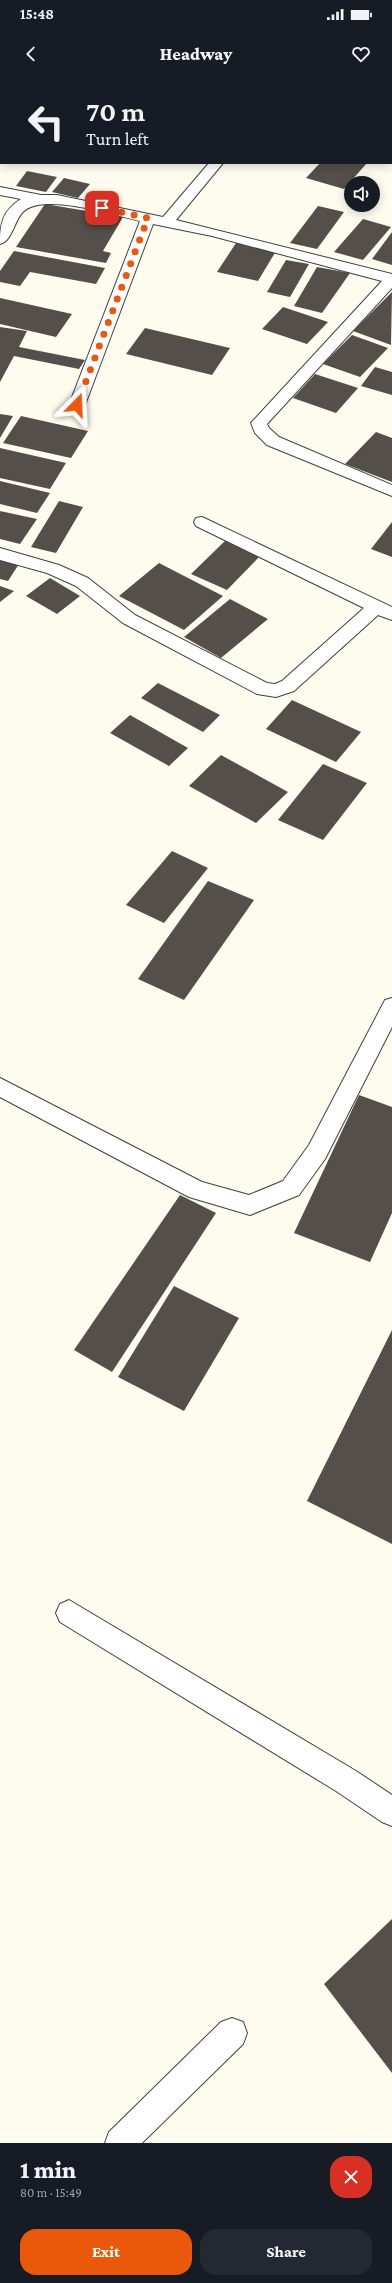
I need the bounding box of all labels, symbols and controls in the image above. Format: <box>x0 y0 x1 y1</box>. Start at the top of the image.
text: 15:48 <box>20 6 54 22</box>
icon: back <box>20 43 42 65</box>
icon: heart <box>350 43 372 65</box>
text: Headway <box>160 44 232 64</box>
icon: left <box>20 96 72 148</box>
text: 70 m <box>86 96 145 127</box>
text: Turn left <box>86 129 149 149</box>
map controls <box>344 176 380 212</box>
button: sound <box>344 176 380 212</box>
pin <box>85 191 119 225</box>
icon: arrive <box>91 197 113 219</box>
position arrow <box>56 384 98 426</box>
text: 1 min <box>20 2156 76 2183</box>
button: close <box>330 2156 372 2198</box>
text: 80 m · 15:49 <box>20 2185 82 2200</box>
button: Exit <box>20 2229 192 2275</box>
button: Share <box>200 2229 372 2275</box>

